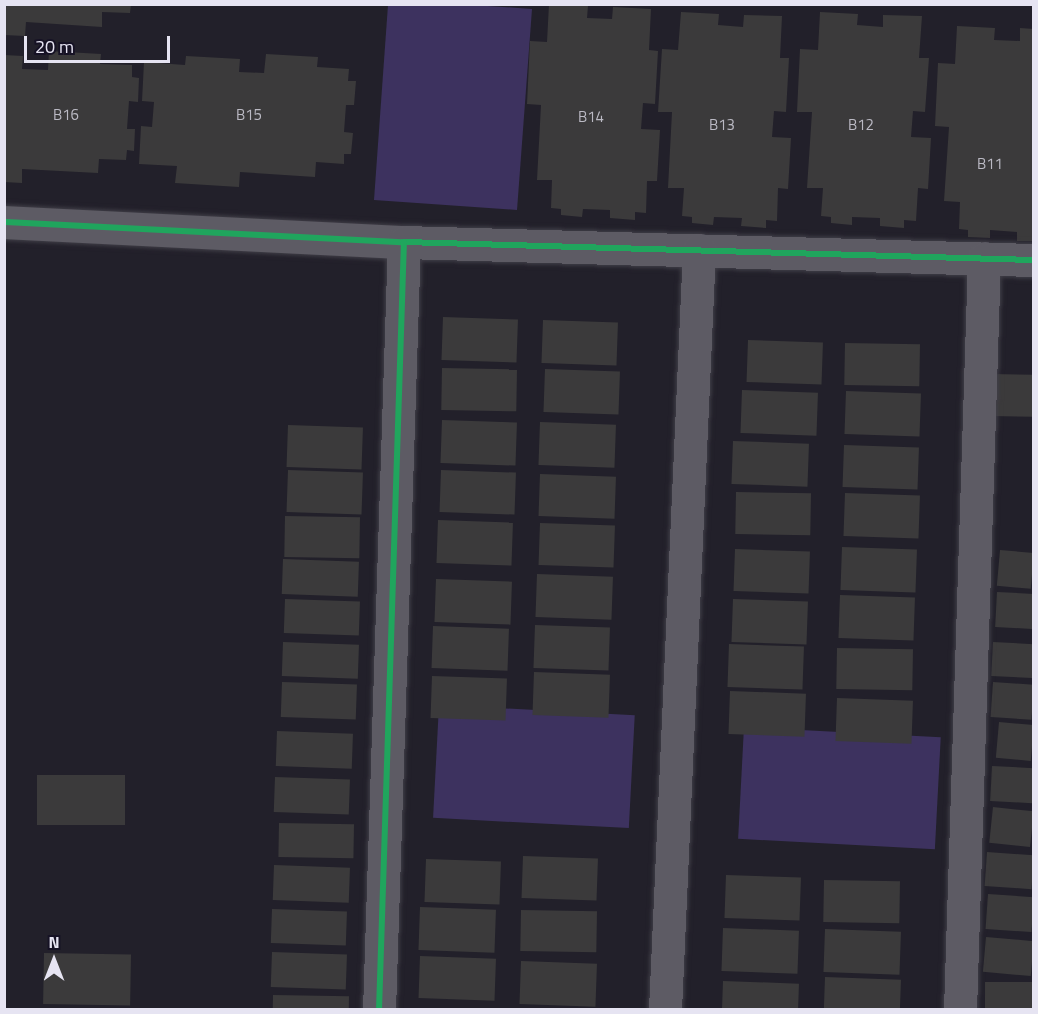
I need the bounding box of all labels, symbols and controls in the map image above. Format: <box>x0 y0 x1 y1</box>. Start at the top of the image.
scale bar <box>27 24 172 62</box>
text: 20 m <box>35 33 74 60</box>
house number: B16 <box>53 106 79 124</box>
house number: B15 <box>236 106 262 124</box>
house number: B14 <box>578 108 604 126</box>
house number: B13 <box>709 116 735 134</box>
house number: B12 <box>848 116 874 134</box>
house number: B11 <box>977 155 1003 173</box>
north arrow <box>24 930 84 990</box>
text: N <box>48 930 60 954</box>

